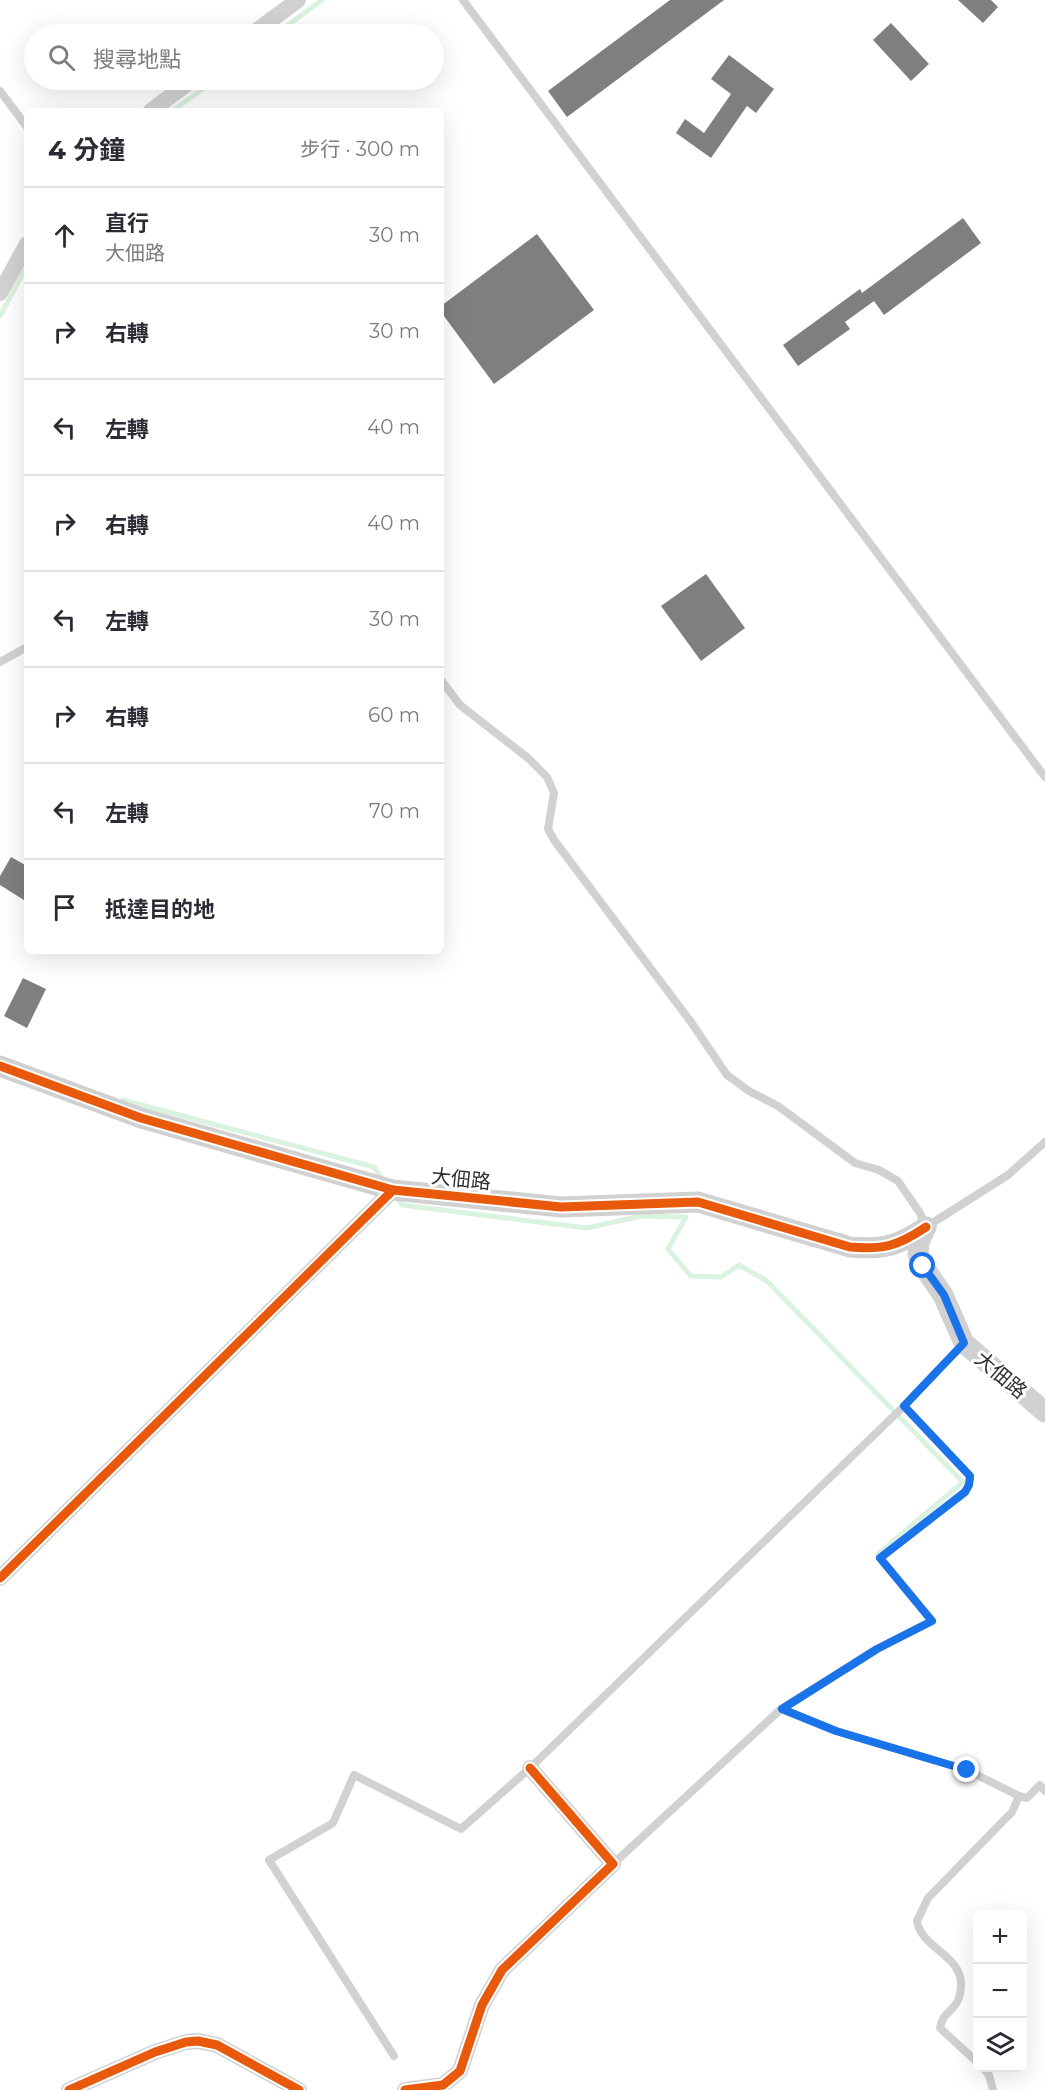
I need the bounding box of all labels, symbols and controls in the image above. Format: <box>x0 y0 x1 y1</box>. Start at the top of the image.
search box <box>24 24 444 90</box>
icon: search <box>45 41 78 74</box>
text: 搜尋地點 <box>93 46 181 73</box>
text: 4 分鐘 <box>48 134 125 166</box>
text: 步行 · 300 m <box>300 137 420 161</box>
text: 直行 <box>105 210 149 237</box>
icon: ahead <box>48 219 81 252</box>
text: 30 m <box>369 223 420 247</box>
text: 大佃路 <box>105 241 165 265</box>
icon: right <box>48 315 81 348</box>
text: 30 m <box>369 319 420 343</box>
text: 右轉 <box>105 320 149 347</box>
icon: left <box>48 411 81 444</box>
text: 40 m <box>367 415 420 439</box>
text: 左轉 <box>105 416 149 443</box>
icon: right <box>48 507 81 540</box>
text: 40 m <box>367 511 420 535</box>
text: 右轉 <box>105 512 149 539</box>
icon: left <box>48 603 81 636</box>
text: 30 m <box>369 607 420 631</box>
text: 左轉 <box>105 608 149 635</box>
icon: right <box>48 699 81 732</box>
text: 60 m <box>368 703 420 727</box>
text: 右轉 <box>105 704 149 731</box>
icon: left <box>48 795 81 828</box>
text: 70 m <box>369 799 420 823</box>
text: 左轉 <box>105 800 149 827</box>
icon: arrive <box>48 891 81 924</box>
text: 抵達目的地 <box>105 896 215 923</box>
street label: 大佃路 <box>430 1164 492 1194</box>
route start <box>909 1252 935 1278</box>
street label: 大佃路 <box>970 1347 1032 1403</box>
route end <box>953 1756 979 1782</box>
map controls <box>973 1910 1027 2072</box>
button: + <box>973 1910 1027 1964</box>
button: − <box>973 1964 1027 2018</box>
button: layers <box>973 2018 1027 2072</box>

